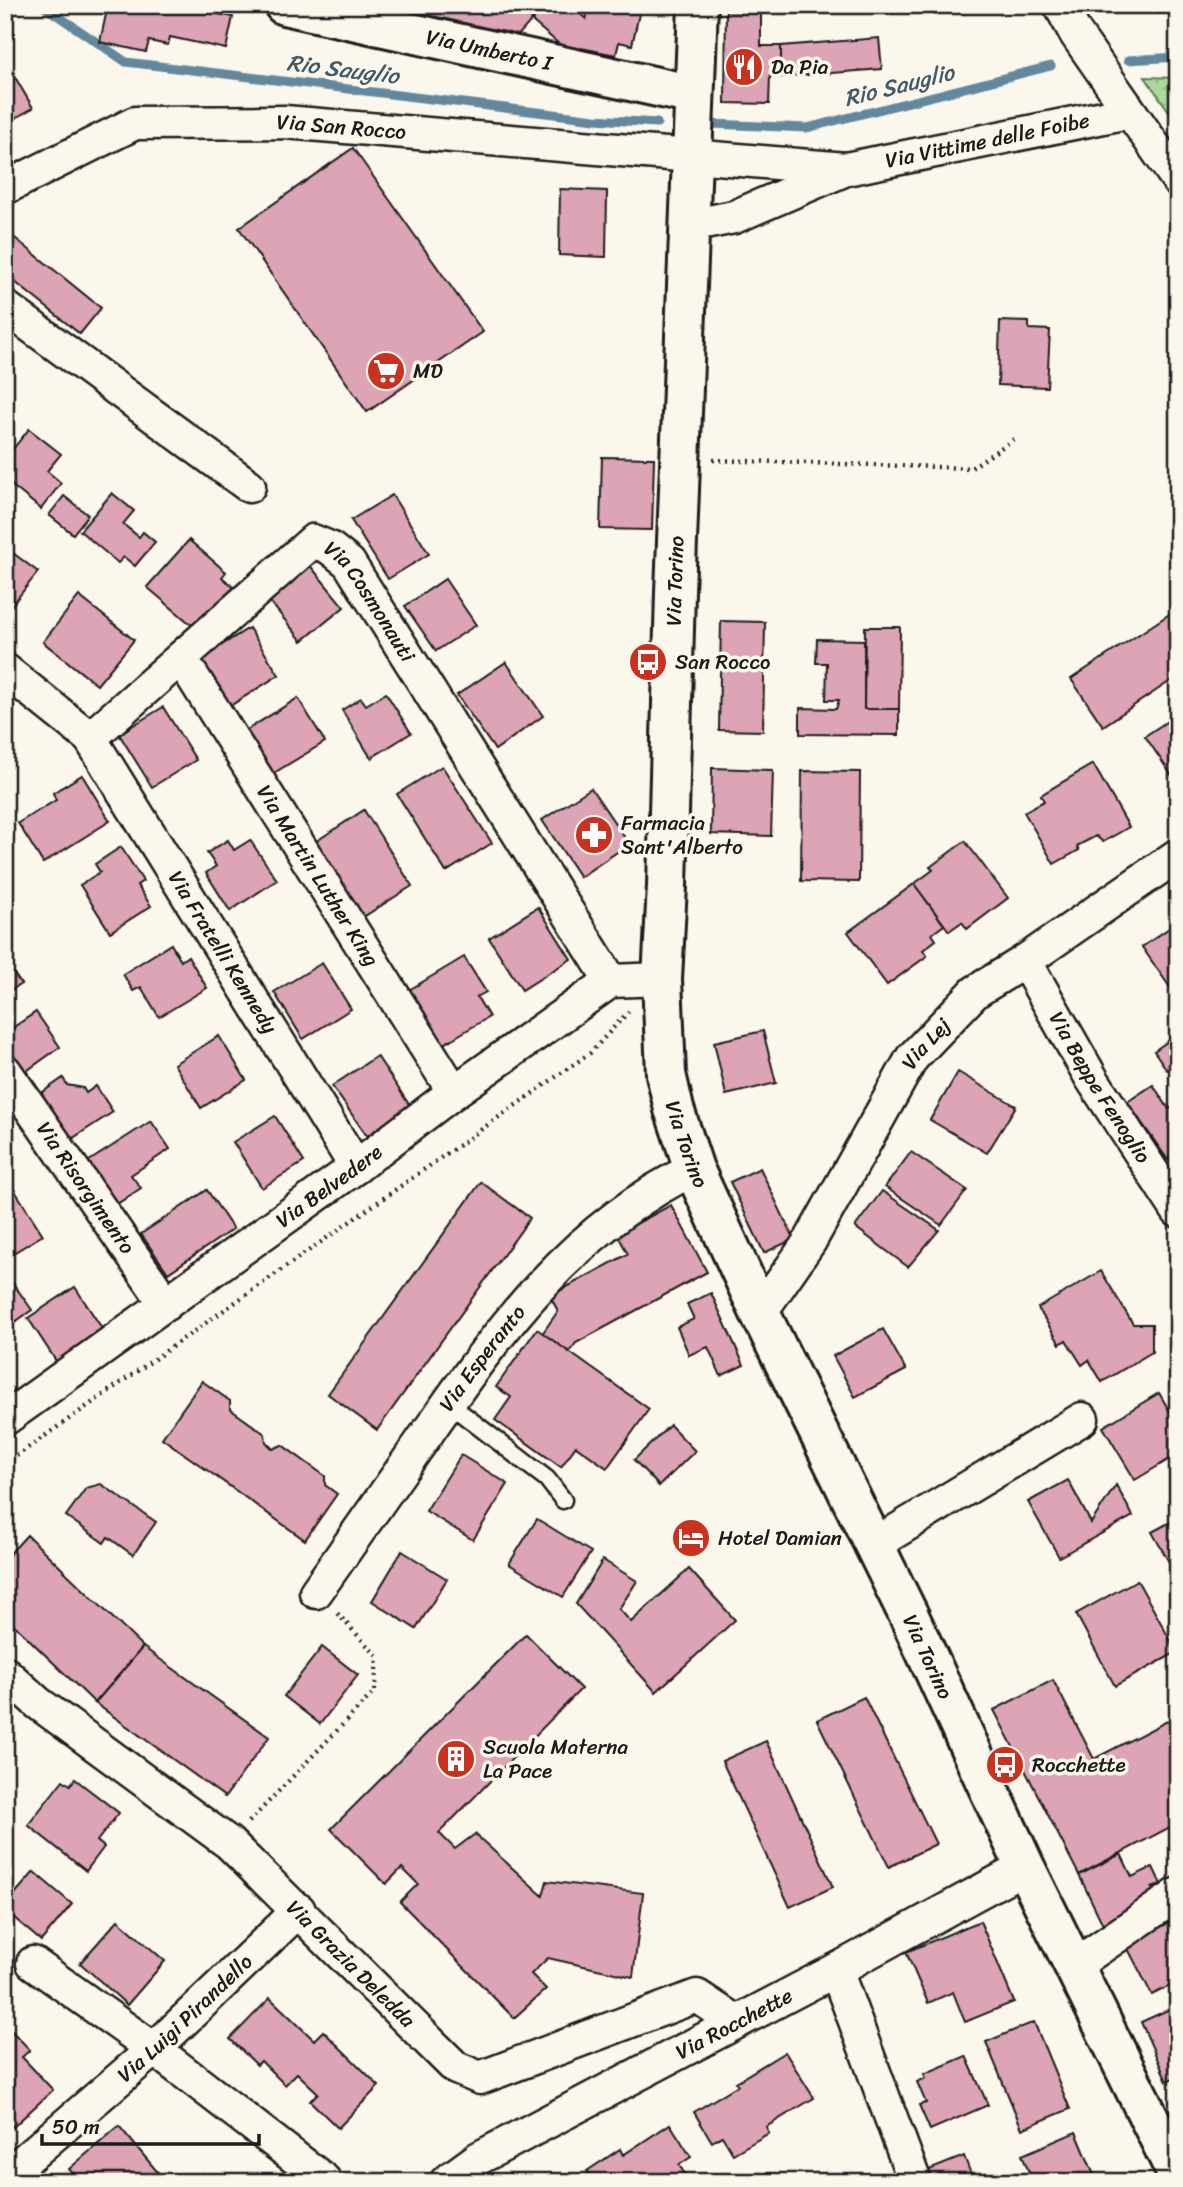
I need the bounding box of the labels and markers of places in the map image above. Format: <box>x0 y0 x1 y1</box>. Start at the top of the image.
restaurant icon: Da Pia <box>723 46 765 88</box>
place label: Da Pia <box>771 48 829 86</box>
supermarket icon: MD <box>365 350 407 392</box>
place label: MD <box>413 352 443 390</box>
bus stop icon: San Rocco <box>627 641 669 683</box>
place label: San Rocco <box>675 643 770 681</box>
place label: Farmacia Sant'Alberto <box>621 804 743 866</box>
pharmacy icon: Farmacia Sant'Alberto <box>573 814 615 856</box>
hotel icon: Hotel Damian <box>670 1517 712 1559</box>
place label: Hotel Damian <box>718 1519 842 1557</box>
place label: Scuola Materna La Pace <box>483 1728 628 1790</box>
building icon: Scuola Materna La Pace <box>435 1738 477 1780</box>
bus stop icon: Rocchette <box>984 1744 1026 1786</box>
place label: Rocchette <box>1032 1746 1126 1784</box>

